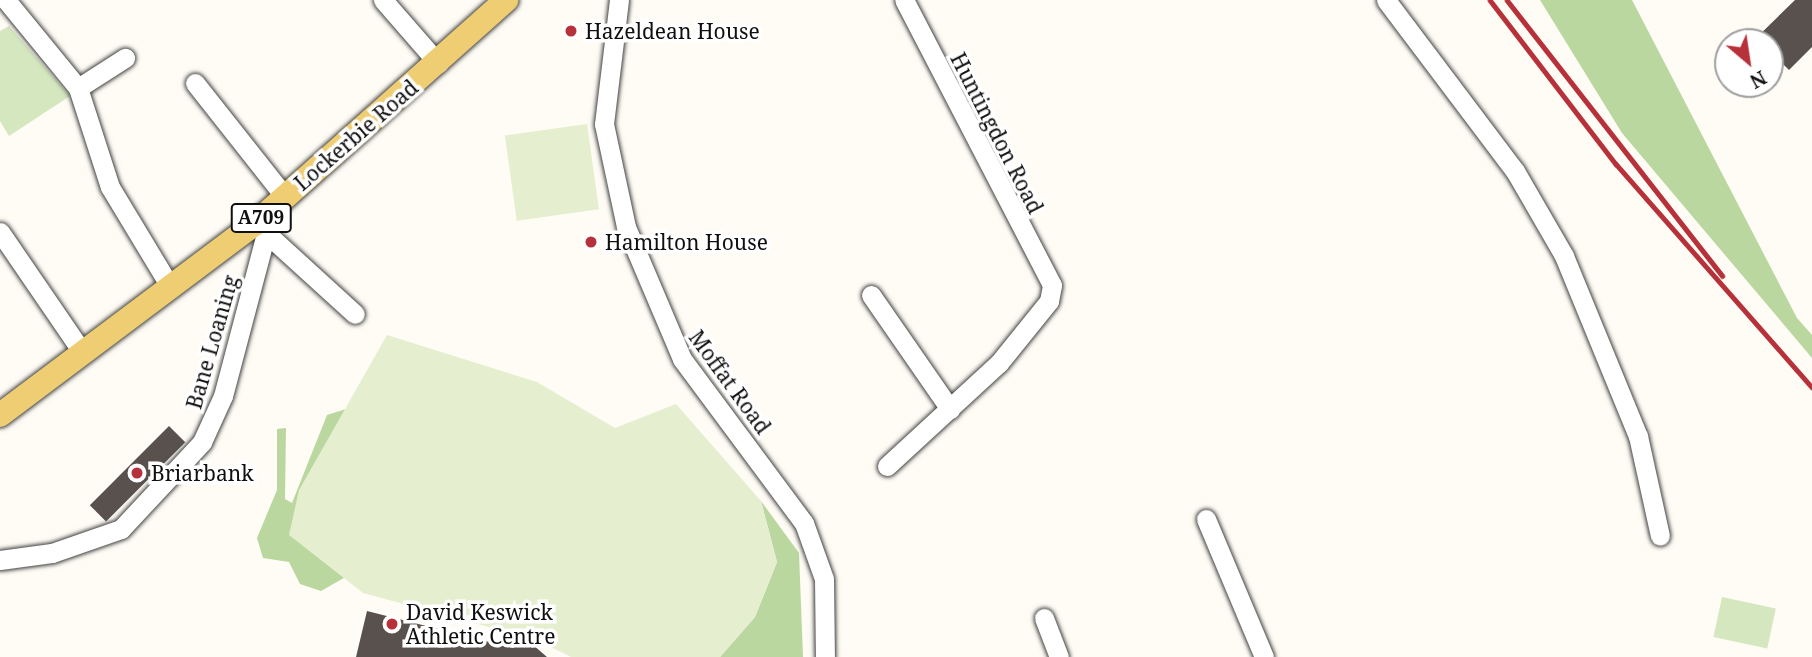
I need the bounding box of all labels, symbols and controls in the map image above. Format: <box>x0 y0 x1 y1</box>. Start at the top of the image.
place label: Hazeldean House <box>585 18 760 44</box>
marker: Hazeldean House <box>563 23 579 39</box>
north arrow <box>1714 28 1784 98</box>
street label: Huntingdon Road <box>946 48 1048 218</box>
text: N <box>1745 65 1771 95</box>
street label: Lockerbie Road <box>289 75 423 195</box>
road number: A709 <box>230 202 292 233</box>
place label: Hamilton House <box>605 229 768 255</box>
marker: Hamilton House <box>583 234 599 250</box>
street label: Bane Loaning <box>181 272 243 412</box>
street label: Moffat Road <box>684 325 776 439</box>
place label: Briarbank <box>151 460 254 486</box>
marker: Briarbank <box>129 465 145 481</box>
place label: David Keswick Athletic Centre <box>406 599 555 649</box>
marker: David Keswick Athletic Centre <box>384 616 400 632</box>

